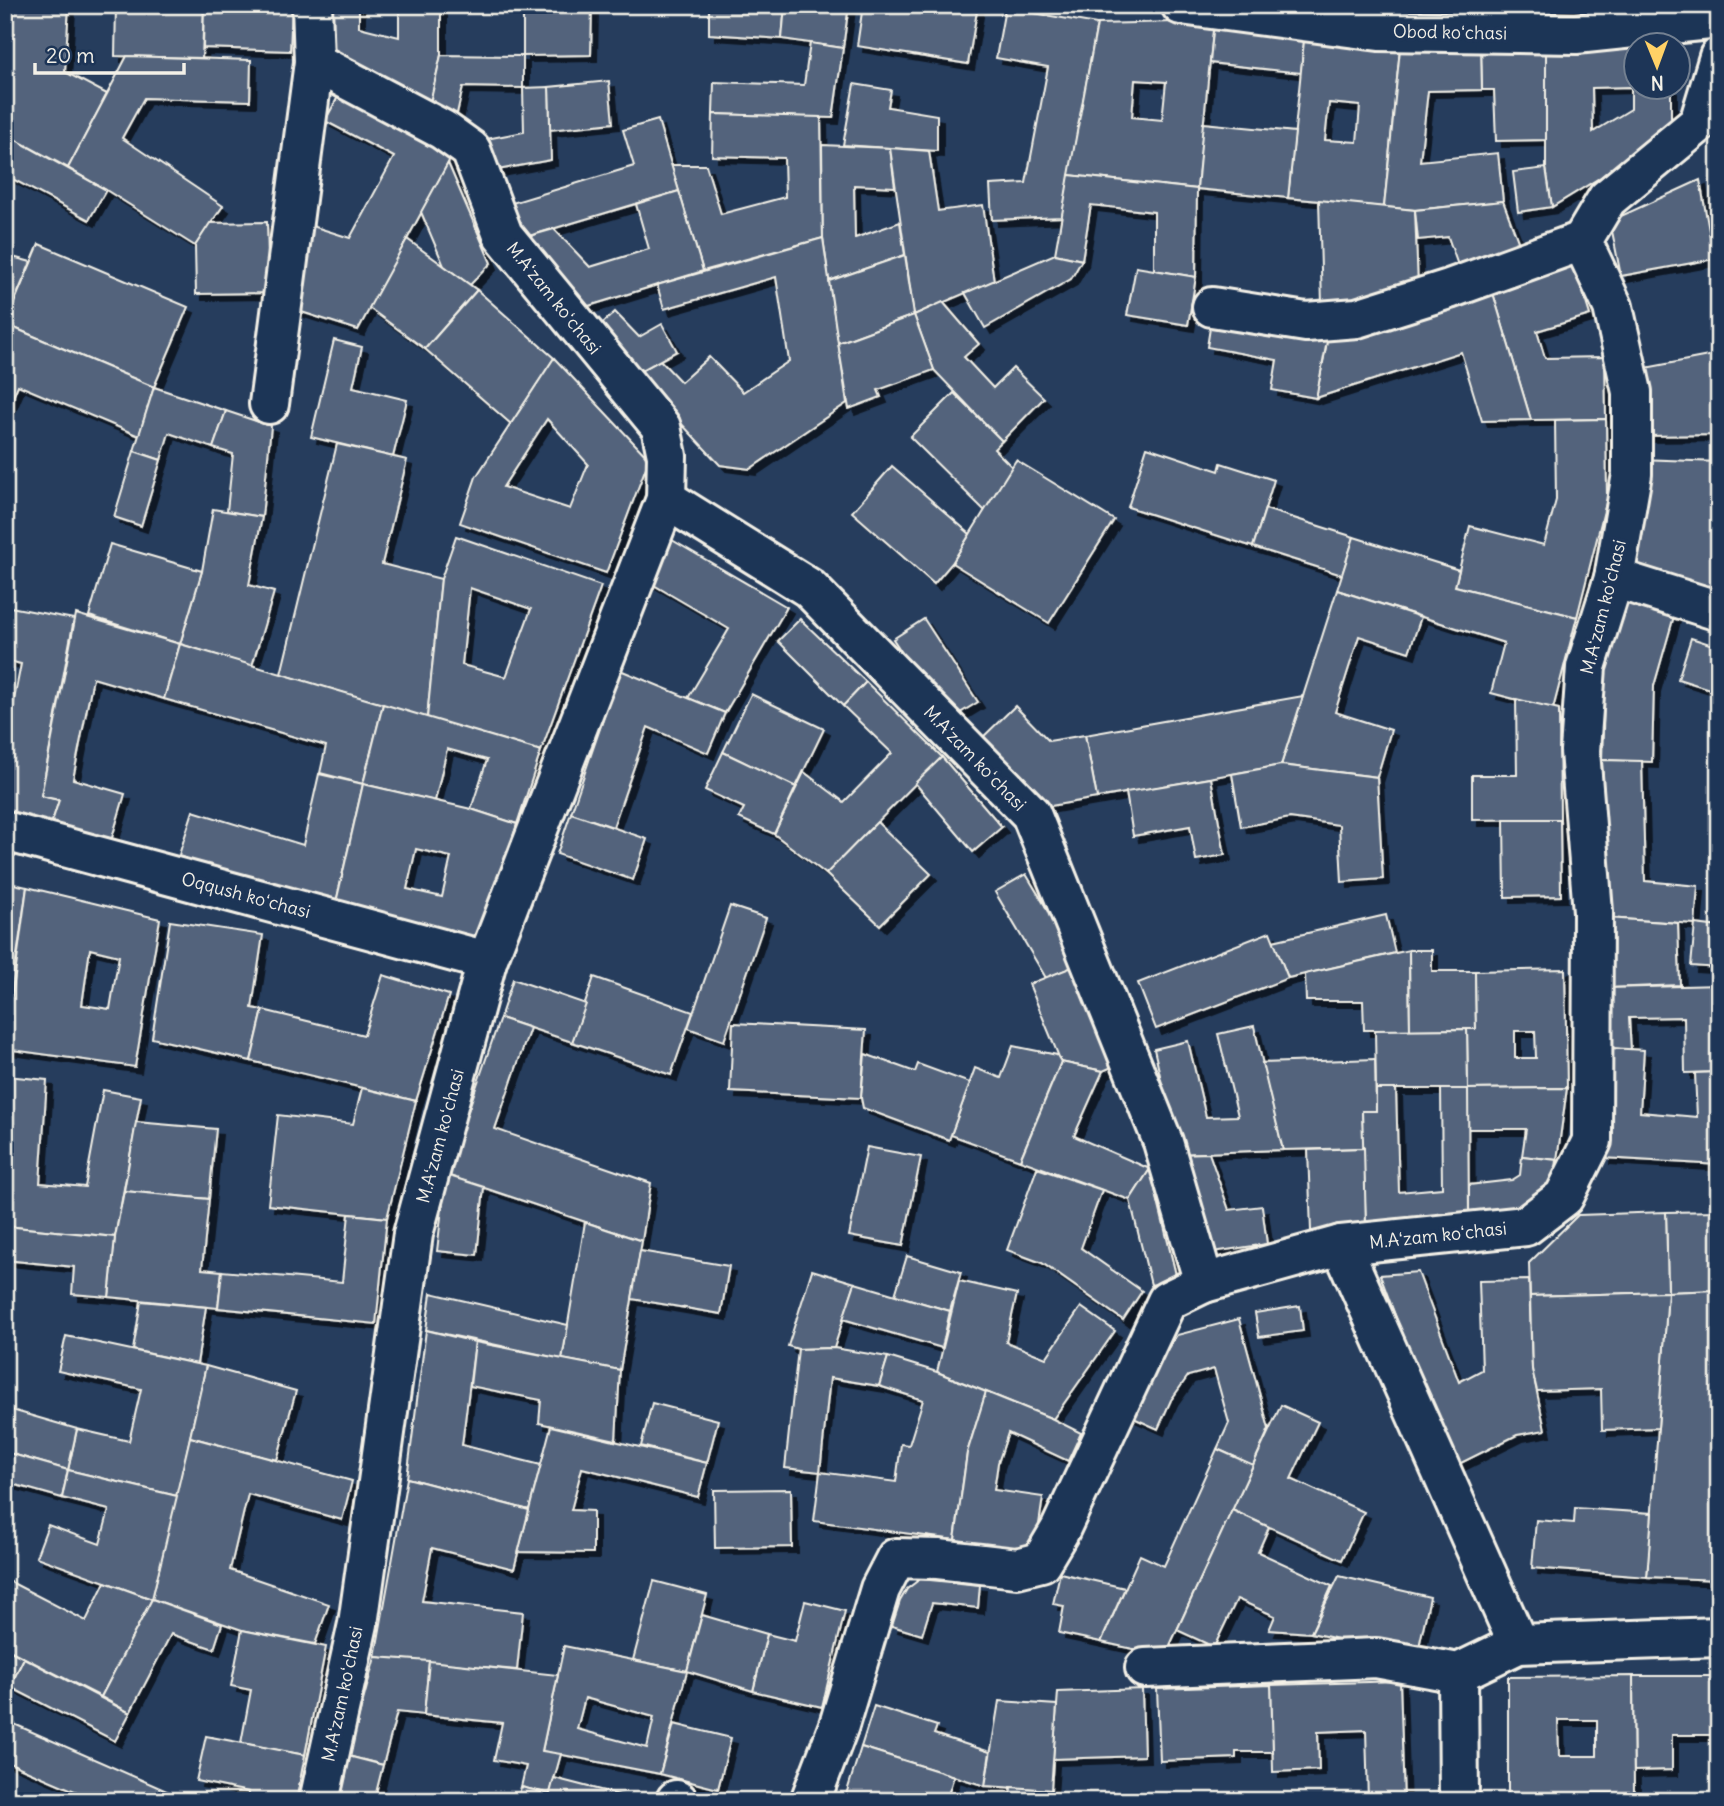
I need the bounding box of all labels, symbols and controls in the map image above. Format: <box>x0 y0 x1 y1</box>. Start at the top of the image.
street label: Obod koʻchasi <box>1393 20 1507 44</box>
scale bar <box>35 32 184 76</box>
north arrow <box>1622 32 1692 102</box>
text: 20 m <box>46 42 95 69</box>
text: N <box>1651 71 1664 95</box>
street label: M.Aʻzam koʻchasi <box>502 237 606 359</box>
street label: M.Aʻzam koʻchasi <box>1575 537 1631 677</box>
street label: M.Aʻzam koʻchasi <box>919 700 1031 816</box>
street label: Oqqush koʻchasi <box>179 867 313 923</box>
street label: M.Aʻzam koʻchasi <box>411 1066 469 1206</box>
street label: M.Aʻzam koʻchasi <box>1368 1216 1508 1254</box>
street label: M.Aʻzam koʻchasi <box>316 1624 368 1764</box>

